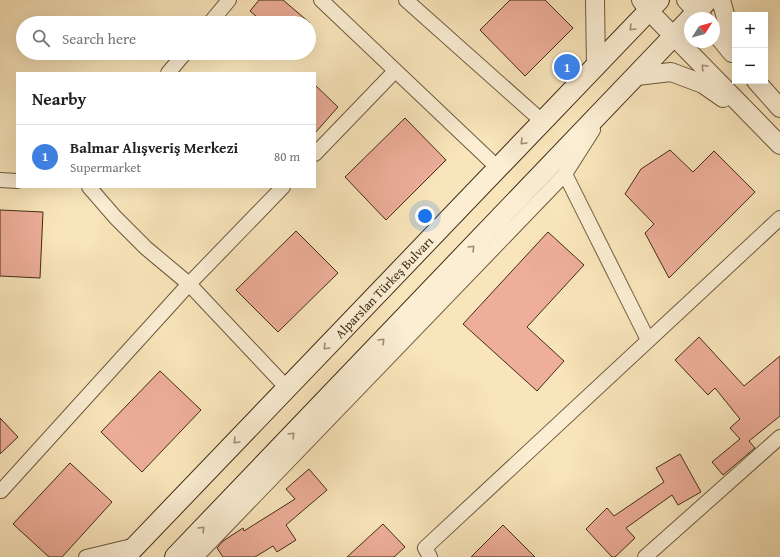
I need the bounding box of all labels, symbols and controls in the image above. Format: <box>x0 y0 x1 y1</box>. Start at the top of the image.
north arrow <box>684 12 720 48</box>
map controls <box>732 12 768 84</box>
button: + <box>732 12 768 48</box>
search box <box>16 16 316 60</box>
one-way arrow <box>630 23 637 31</box>
icon: search <box>30 27 52 49</box>
text: Search here <box>62 28 136 49</box>
button: − <box>732 48 768 84</box>
pin: 1 <box>554 52 580 82</box>
one-way arrow <box>701 64 709 72</box>
text: Nearby <box>32 86 86 111</box>
text: Balmar Alışveriş Merkezi <box>70 137 238 158</box>
one-way arrow <box>520 137 528 145</box>
text: 1 <box>42 147 48 166</box>
text: 80 m <box>274 147 300 166</box>
text: Supermarket <box>70 158 141 177</box>
your location <box>415 206 435 226</box>
street label: Alparslan Türkeş Bulvarı <box>331 232 438 343</box>
one-way arrow <box>467 245 475 253</box>
one-way arrow <box>377 339 384 346</box>
one-way arrow <box>323 342 331 350</box>
one-way arrow <box>287 432 295 440</box>
one-way arrow <box>233 436 241 444</box>
one-way arrow <box>197 526 205 534</box>

